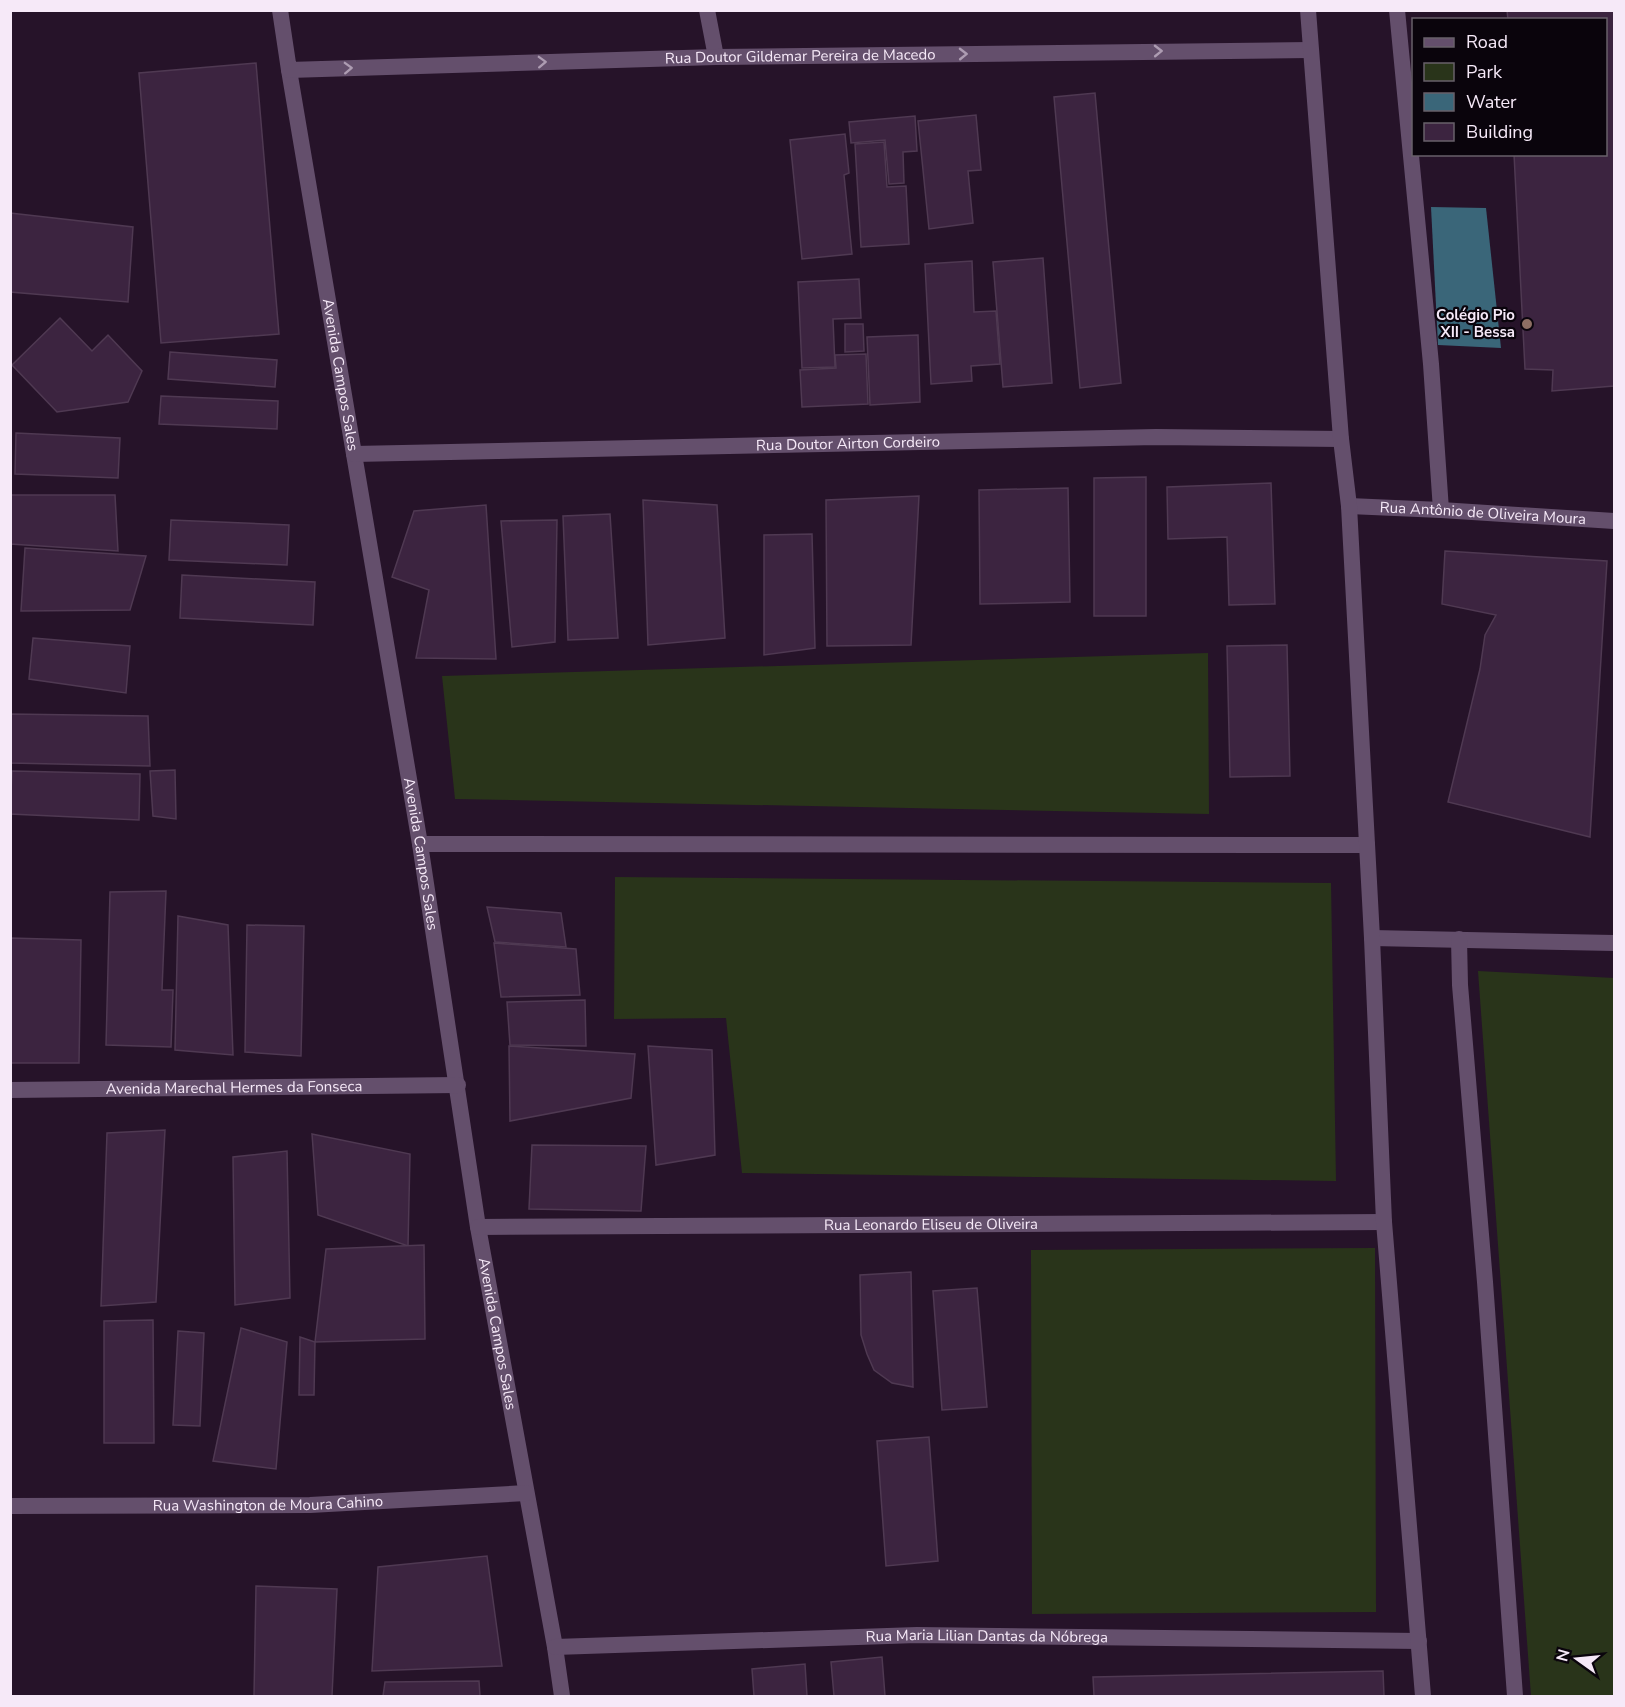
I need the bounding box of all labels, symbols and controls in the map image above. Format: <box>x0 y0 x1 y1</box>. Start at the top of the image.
legend <box>1412 18 1607 156</box>
text: Road <box>1466 30 1508 54</box>
street label: Rua Doutor Gildemar Pereira de Macedo <box>664 44 936 69</box>
one-way arrow <box>1154 45 1163 58</box>
one-way arrow <box>959 48 968 60</box>
one-way arrow <box>538 56 547 68</box>
text: Park <box>1466 60 1503 84</box>
one-way arrow <box>343 62 352 74</box>
text: Water <box>1466 90 1517 114</box>
text: Building <box>1466 120 1533 144</box>
street label: Avenida Campos Sales <box>318 297 363 452</box>
place label: Colégio Pio XII - Bessa <box>1436 305 1515 342</box>
marker: Colégio Pio XII - Bessa <box>1520 317 1534 331</box>
street label: Rua Doutor Airton Cordeiro <box>756 432 940 455</box>
street label: Rua Antônio de Oliveira Moura <box>1379 497 1587 529</box>
street label: Avenida Campos Sales <box>399 776 443 932</box>
street label: Avenida Marechal Hermes da Fonseca <box>106 1076 362 1099</box>
street label: Rua Leonardo Eliseu de Oliveira <box>824 1214 1038 1235</box>
street label: Avenida Campos Sales <box>474 1256 521 1412</box>
street label: Rua Washington de Moura Cahino <box>153 1491 384 1516</box>
street label: Rua Maria Lilian Dantas da Nóbrega <box>865 1625 1108 1647</box>
north arrow <box>1547 1629 1607 1689</box>
text: N <box>1551 1647 1576 1664</box>

